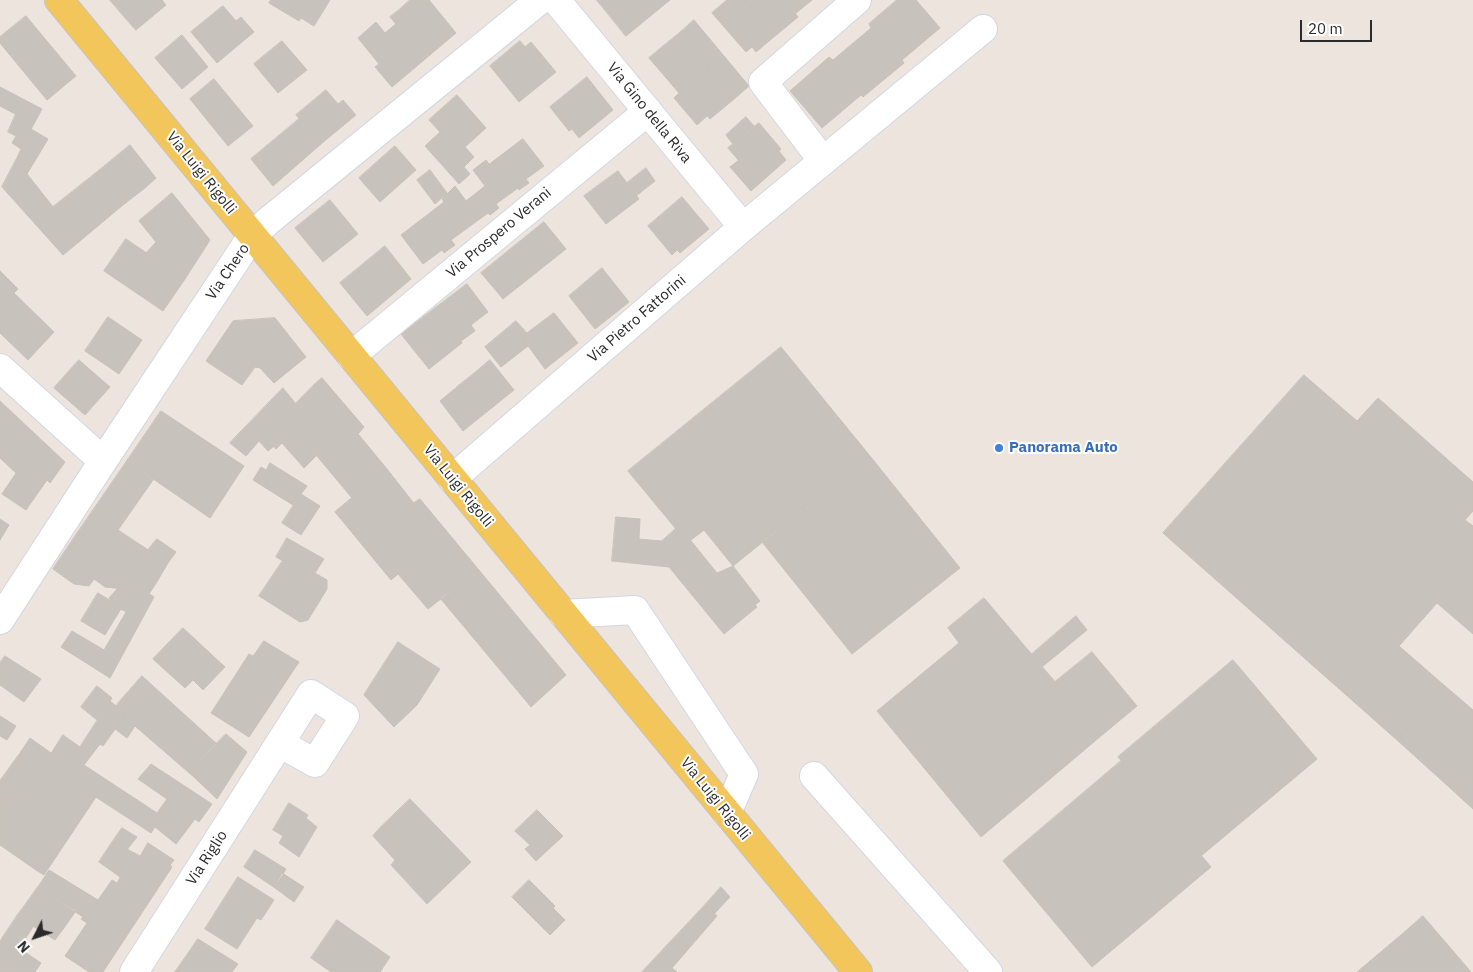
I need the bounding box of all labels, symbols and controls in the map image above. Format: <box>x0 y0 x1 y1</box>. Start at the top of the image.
scale bar <box>1303 10 1376 42</box>
text: 20 m <box>1308 19 1343 38</box>
street label: Via Gino della Riva <box>603 59 695 167</box>
street label: Via Luigi Rigolli <box>162 128 240 218</box>
street label: Via Prospero Verani <box>443 184 555 282</box>
street label: Via Chero <box>203 240 253 304</box>
street label: Via Pietro Fattorini <box>584 271 690 367</box>
place label: Panorama Auto <box>1009 439 1118 457</box>
street label: Via Luigi Rigolli <box>419 441 497 531</box>
marker: Panorama Auto <box>993 442 1005 454</box>
street label: Via Luigi Rigolli <box>676 754 754 844</box>
street label: Via Riglio <box>183 827 231 889</box>
north arrow <box>10 912 60 962</box>
text: N <box>14 937 34 957</box>

